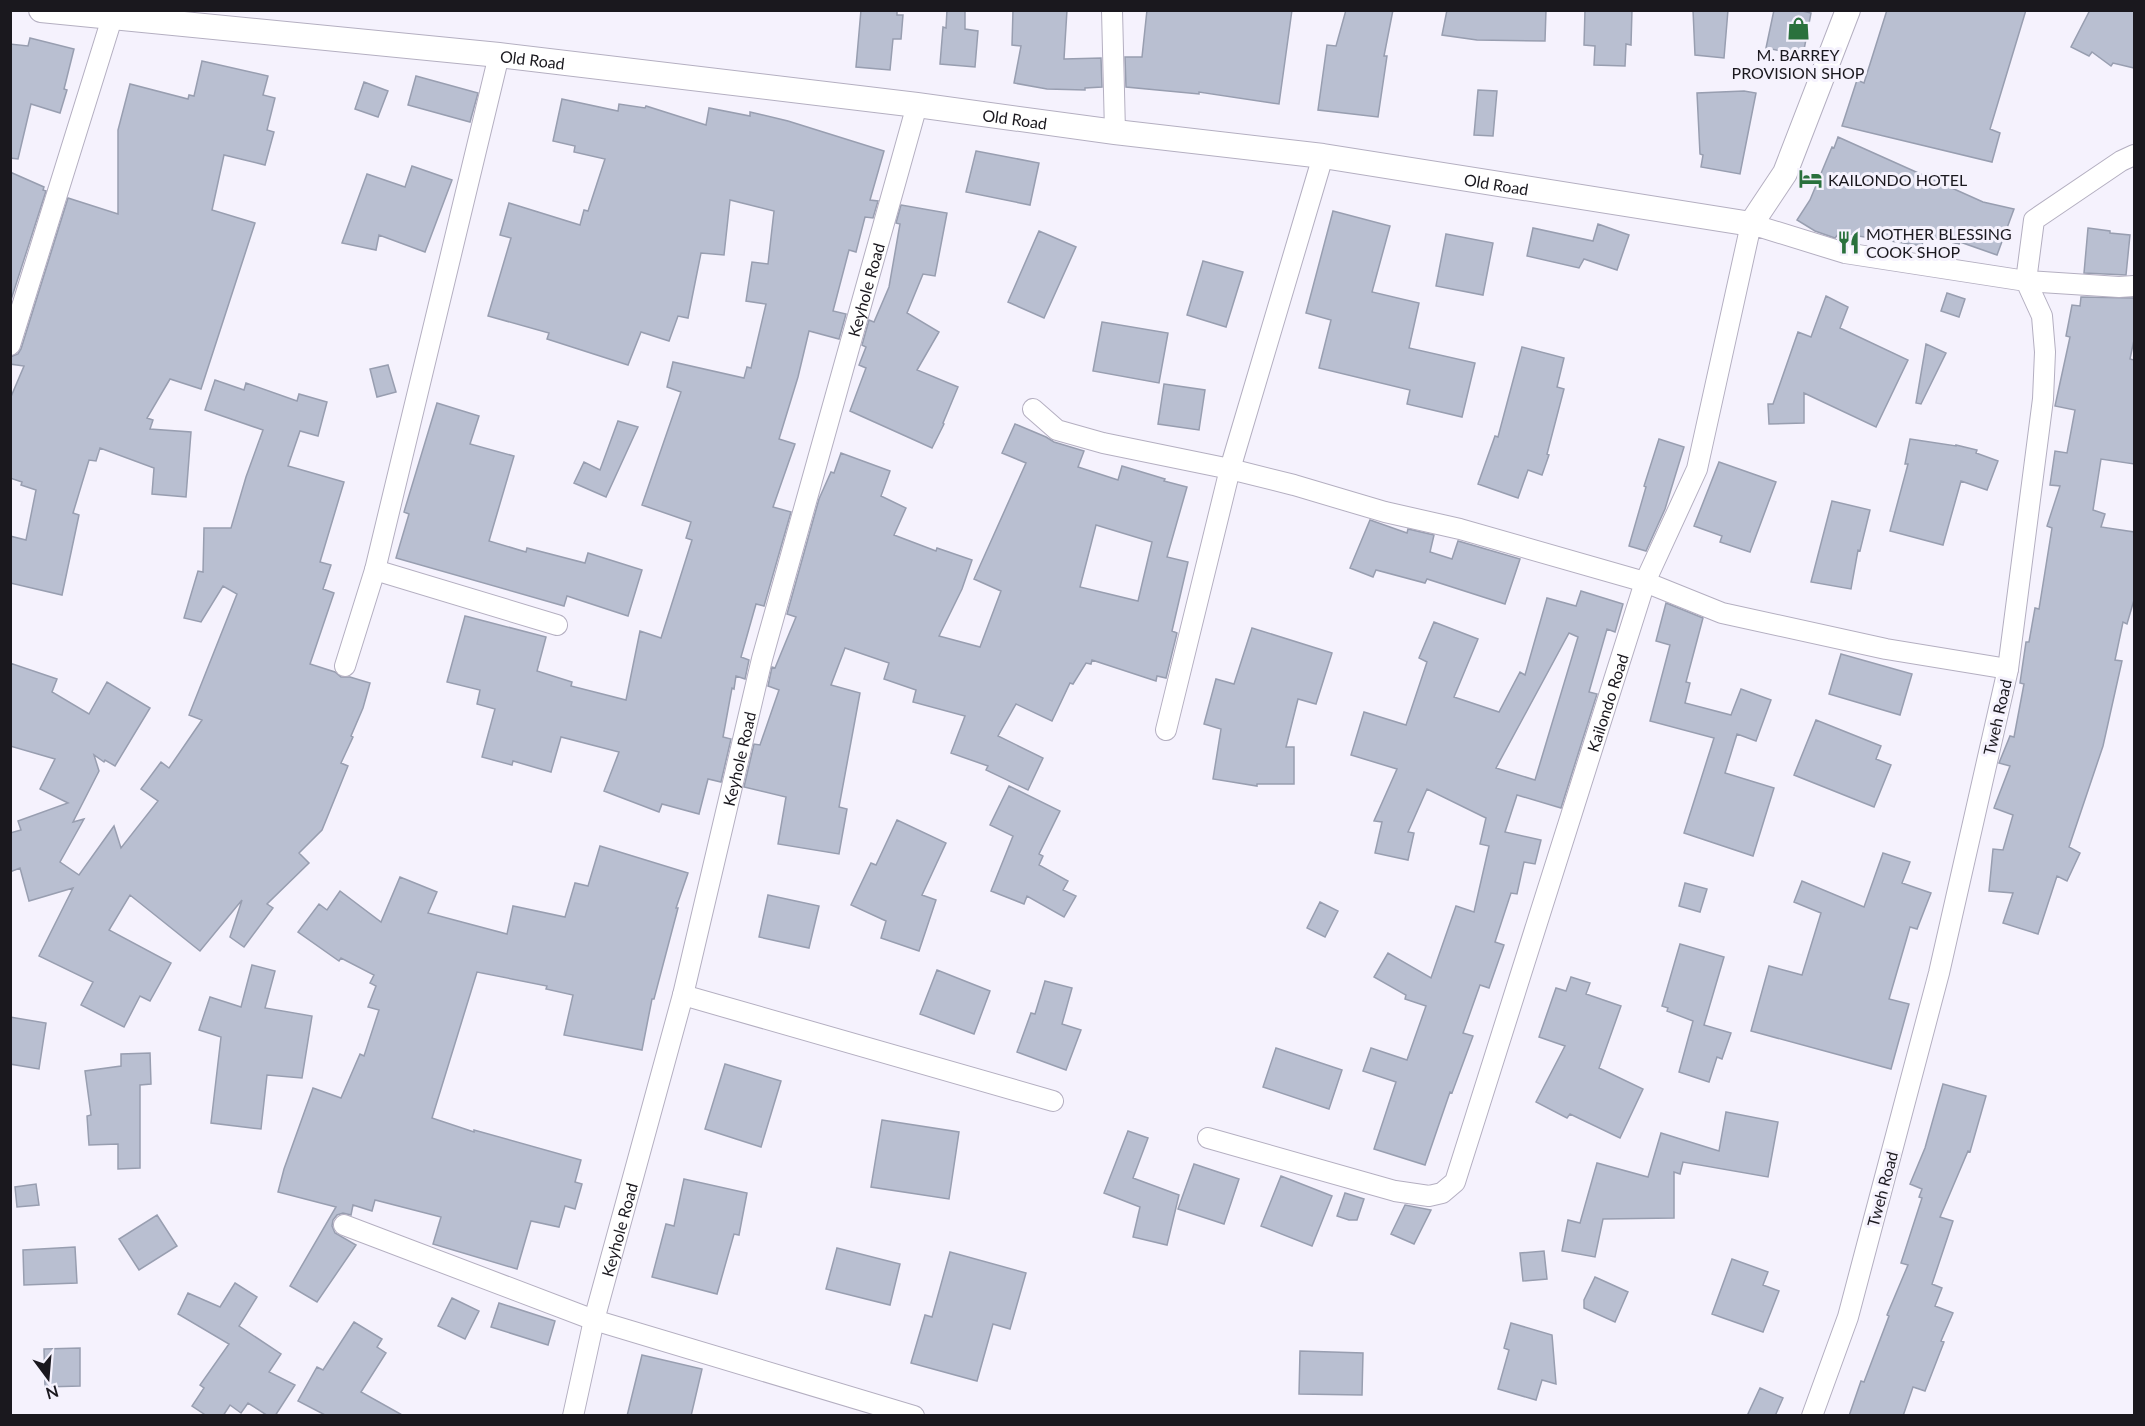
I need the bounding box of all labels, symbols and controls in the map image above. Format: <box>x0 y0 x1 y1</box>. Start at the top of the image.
shop icon: M. BARREY PROVISION SHOP <box>1785 16 1811 42</box>
place label: M. BARREY PROVISION SHOP <box>1732 45 1865 82</box>
street label: Old Road <box>499 46 566 72</box>
street label: Old Road <box>981 105 1048 132</box>
hotel icon: KAILONDO HOTEL <box>1797 166 1823 192</box>
street label: Old Road <box>1463 169 1530 198</box>
place label: KAILONDO HOTEL <box>1828 170 1967 189</box>
place label: MOTHER BLESSING COOK SHOP <box>1866 224 2012 261</box>
restaurant icon: MOTHER BLESSING COOK SHOP <box>1835 229 1861 255</box>
street label: Keyhole Road <box>843 241 887 339</box>
street label: Kailondo Road <box>1582 651 1631 754</box>
street label: Tweh Road <box>1979 677 2015 757</box>
street label: Keyhole Road <box>718 710 759 808</box>
street label: Tweh Road <box>1863 1149 1901 1229</box>
street label: Keyhole Road <box>597 1181 641 1279</box>
north arrow <box>18 1348 78 1408</box>
text: N <box>44 1382 61 1404</box>

